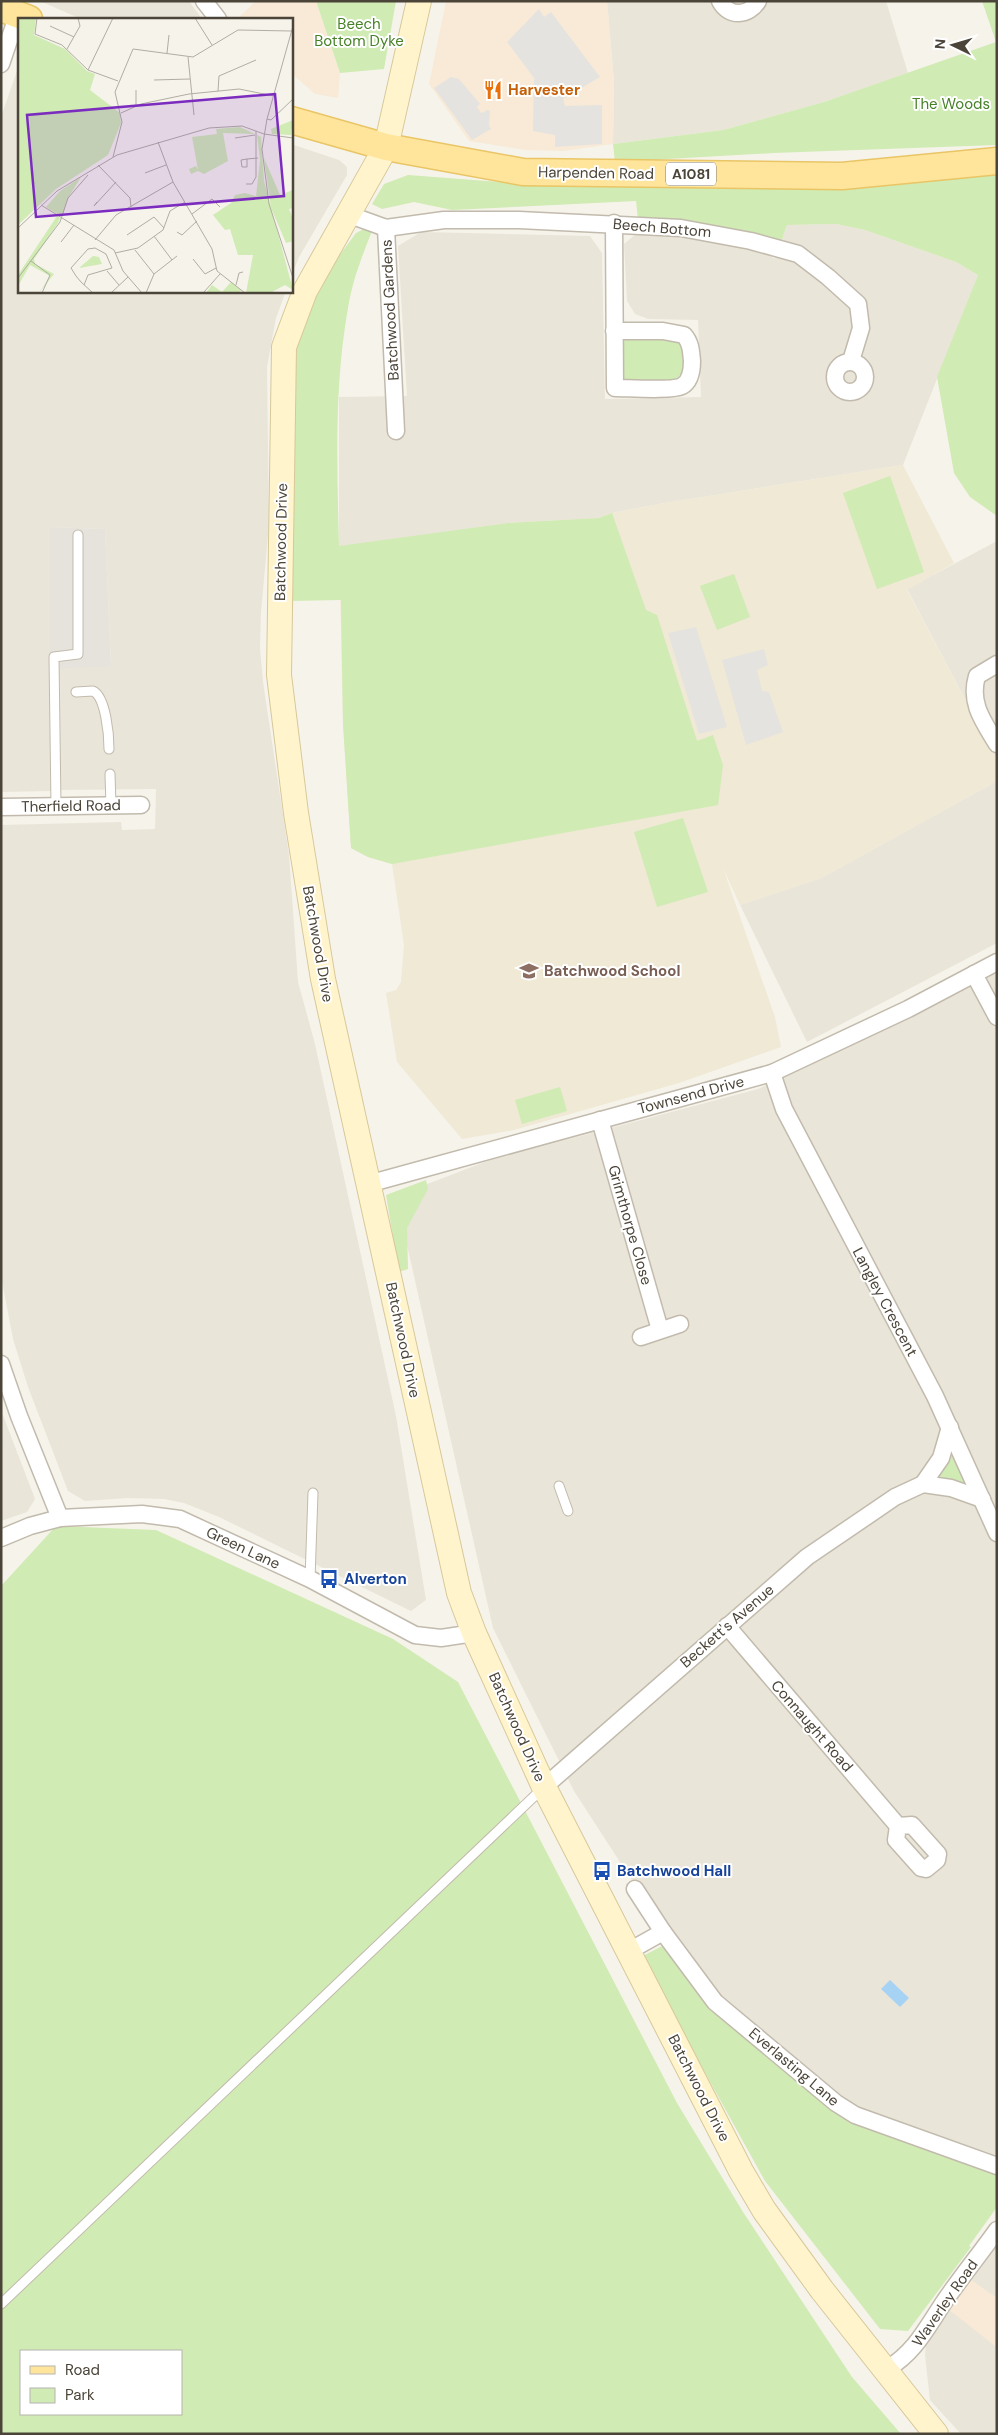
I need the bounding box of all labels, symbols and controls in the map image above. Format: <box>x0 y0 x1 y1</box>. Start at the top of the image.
park label: Beech Bottom Dyke <box>314 14 404 51</box>
inset map <box>18 18 292 292</box>
north arrow <box>928 20 978 70</box>
text: N <box>931 38 949 50</box>
restaurant icon: Harvester <box>482 79 504 101</box>
place label: Harvester <box>508 80 580 100</box>
park label: The Woods <box>912 94 990 114</box>
street label: Harpenden Road <box>538 162 654 184</box>
road number: A1081 <box>666 162 716 185</box>
street label: Beech Bottom <box>612 214 712 242</box>
street label: Batchwood Gardens <box>376 239 404 381</box>
street label: Batchwood Drive <box>270 483 292 601</box>
street label: Therfield Road <box>21 795 121 817</box>
street label: Batchwood Drive <box>298 884 338 1004</box>
school or university icon: Batchwood School <box>518 960 540 982</box>
place label: Batchwood School <box>544 961 680 981</box>
street label: Townsend Drive <box>636 1071 746 1119</box>
street label: Grimthorpe Close <box>603 1163 657 1287</box>
street label: Langley Crescent <box>848 1244 922 1360</box>
street label: Batchwood Drive <box>381 1280 425 1400</box>
street label: Green Lane <box>203 1522 283 1574</box>
bus stop icon: Alverton <box>318 1568 340 1590</box>
place label: Alverton <box>344 1569 407 1589</box>
street label: Beckett's Avenue <box>676 1580 778 1672</box>
street label: Batchwood Drive <box>484 1669 550 1785</box>
street label: Connaught Road <box>767 1676 857 1776</box>
bus stop icon: Batchwood Hall <box>591 1860 613 1882</box>
place label: Batchwood Hall <box>617 1861 731 1881</box>
street label: Everlasting Lane <box>745 2023 843 2111</box>
street label: Batchwood Drive <box>663 2031 735 2145</box>
street label: Waverley Road <box>908 2255 982 2351</box>
legend <box>20 2350 182 2415</box>
text: Road <box>65 2360 100 2380</box>
text: Park <box>65 2385 95 2405</box>

